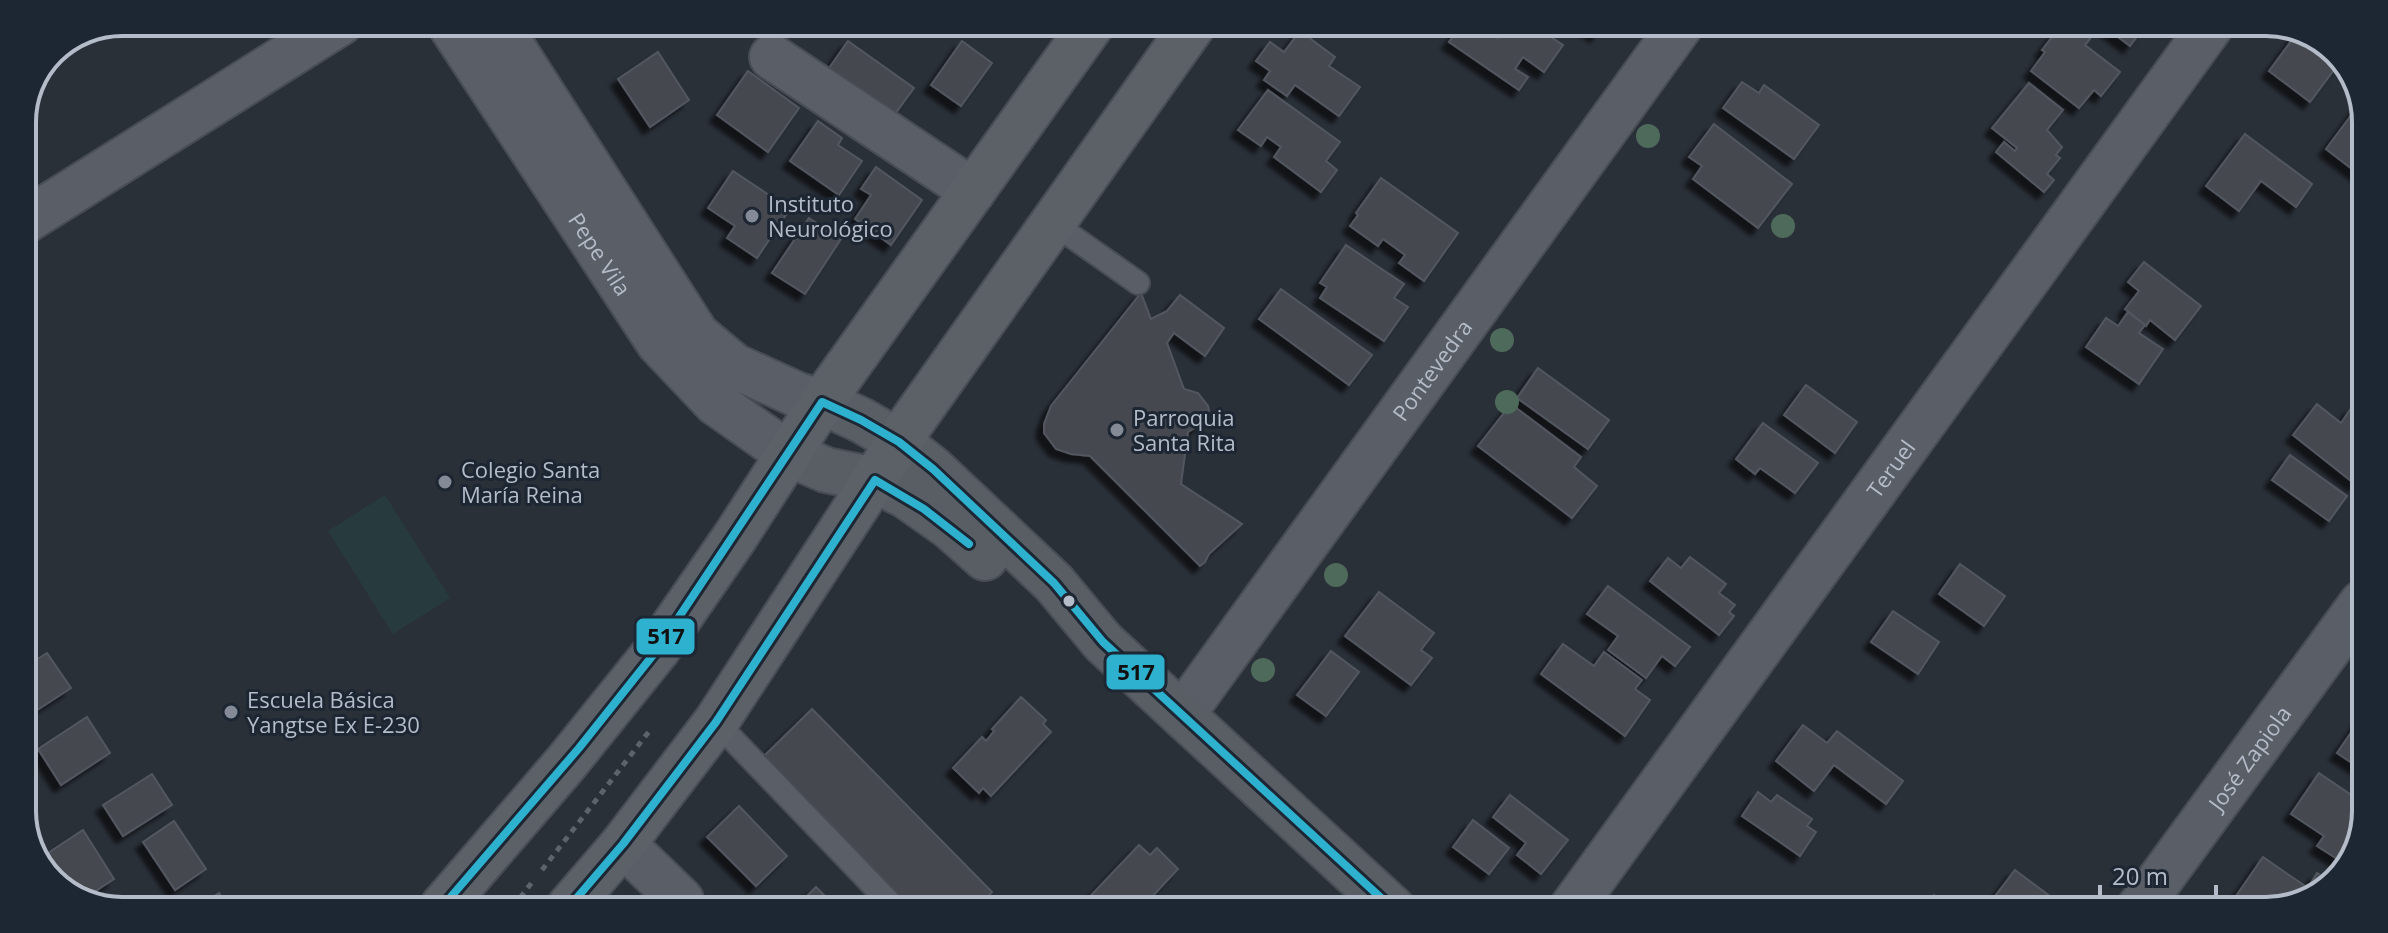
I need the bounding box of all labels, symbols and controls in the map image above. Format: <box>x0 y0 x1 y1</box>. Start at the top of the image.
place label: Instituto Neurológico <box>768 188 893 243</box>
street label: Pepe Vila <box>562 206 639 301</box>
marker: Instituto Neurológico <box>743 207 761 225</box>
street label: Pontevedra <box>1385 313 1478 426</box>
place label: Parroquia Santa Rita <box>1133 402 1236 457</box>
marker: Parroquia Santa Rita <box>1108 421 1126 439</box>
street label: Teruel <box>1859 433 1921 504</box>
place label: Colegio Santa María Reina <box>461 454 600 509</box>
marker: Colegio Santa María Reina <box>436 473 454 491</box>
unlabelled marker <box>1061 593 1077 609</box>
line badge: 517 <box>635 617 696 656</box>
text: 517 <box>647 620 685 650</box>
line badge: 517 <box>1105 653 1166 691</box>
text: 517 <box>1117 656 1155 686</box>
place label: Escuela Básica Yangtse Ex E-230 <box>247 684 420 739</box>
street label: José Zapiola <box>2200 699 2297 818</box>
marker: Escuela Básica Yangtse Ex E-230 <box>222 703 240 721</box>
scale bar <box>2100 849 2216 899</box>
text: 20 m <box>2112 859 2168 892</box>

